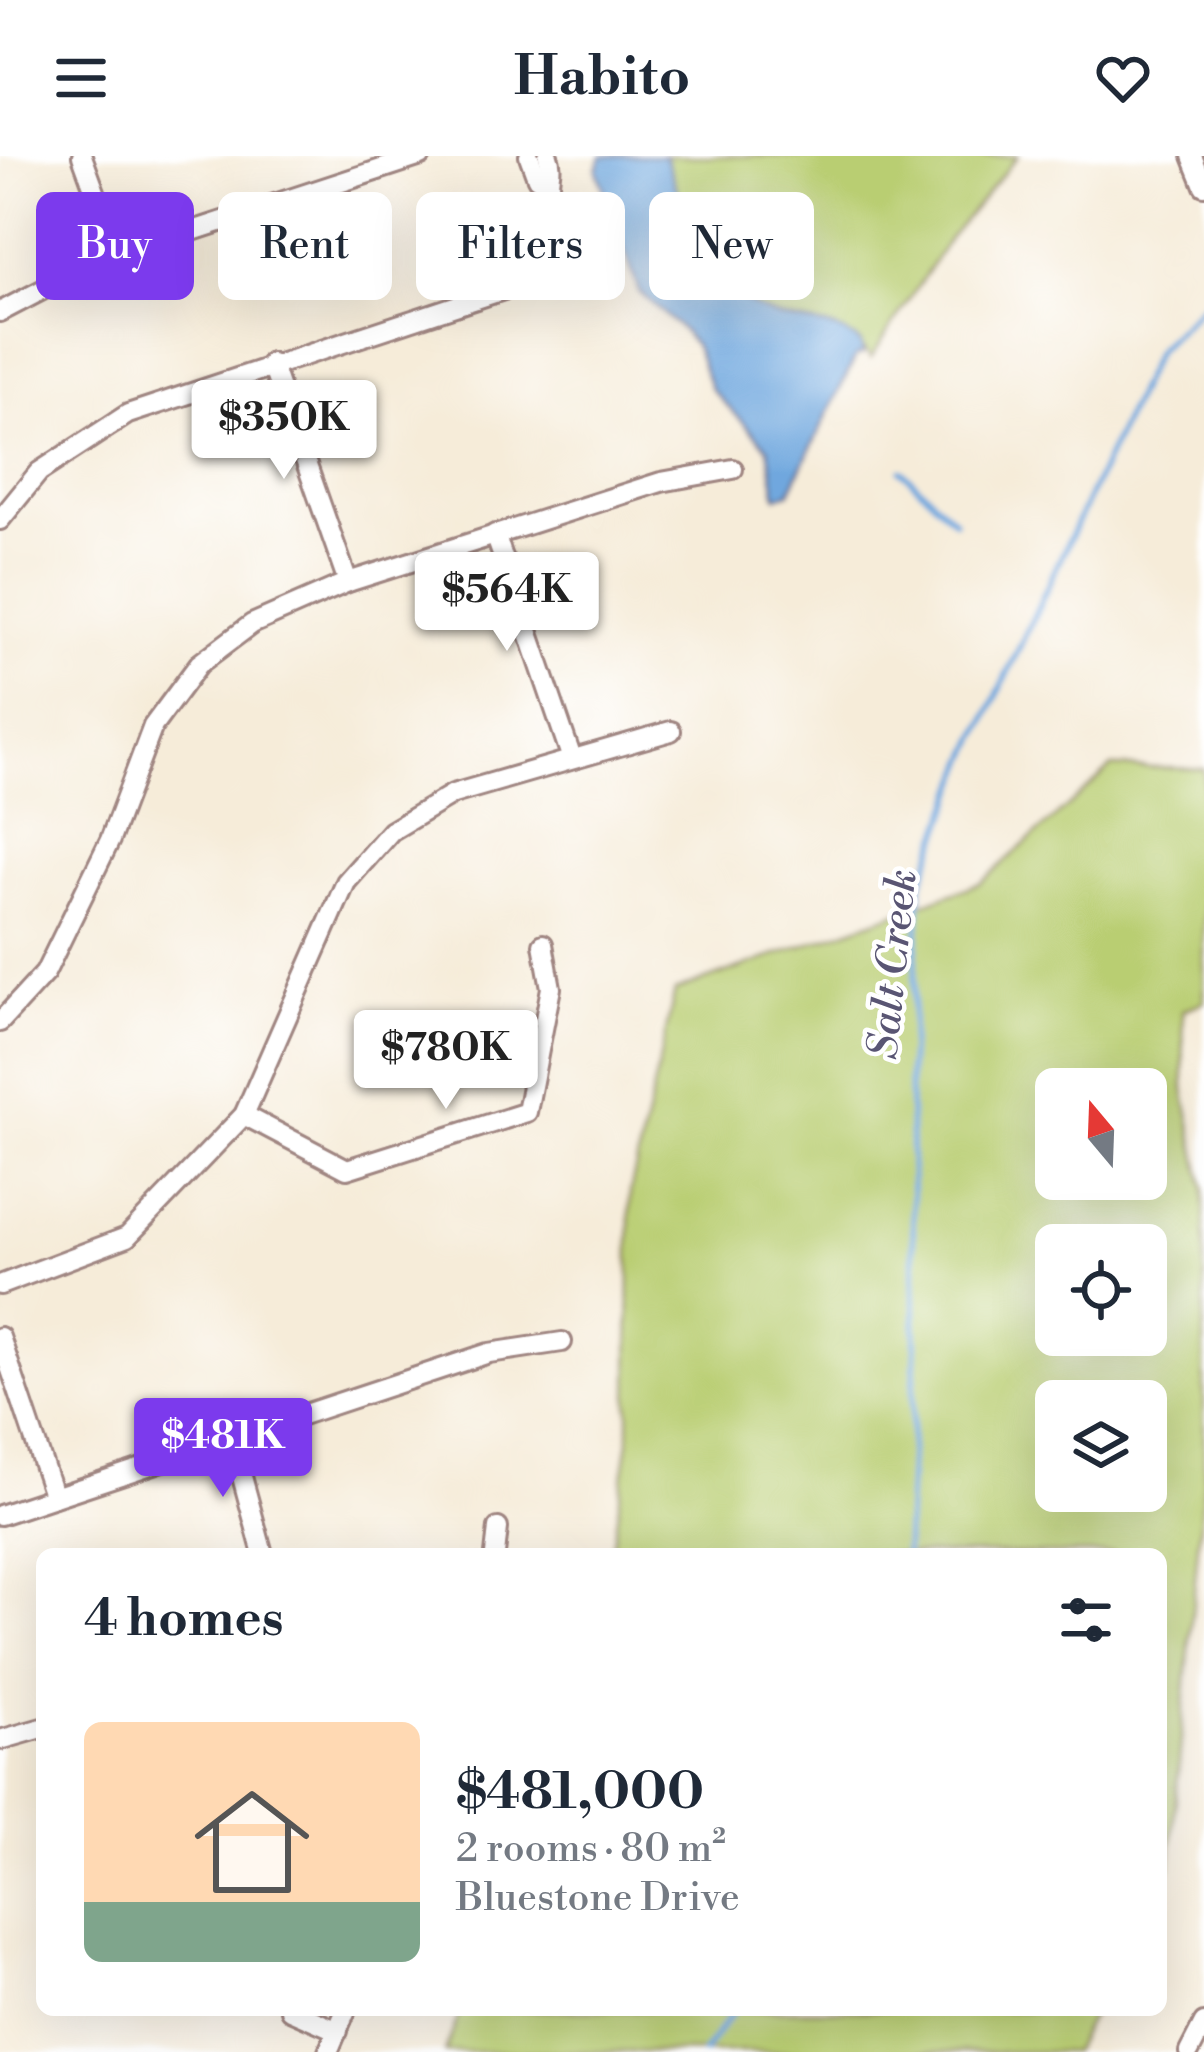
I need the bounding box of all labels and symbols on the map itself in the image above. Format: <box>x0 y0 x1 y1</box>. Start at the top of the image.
pin: $350K <box>200 380 368 482</box>
pin: $564K <box>423 552 591 654</box>
water label: Salt Creek <box>857 867 930 1062</box>
pin: $780K <box>362 1010 530 1112</box>
north arrow <box>1035 1068 1167 1200</box>
pin: $481K <box>139 1398 307 1500</box>

